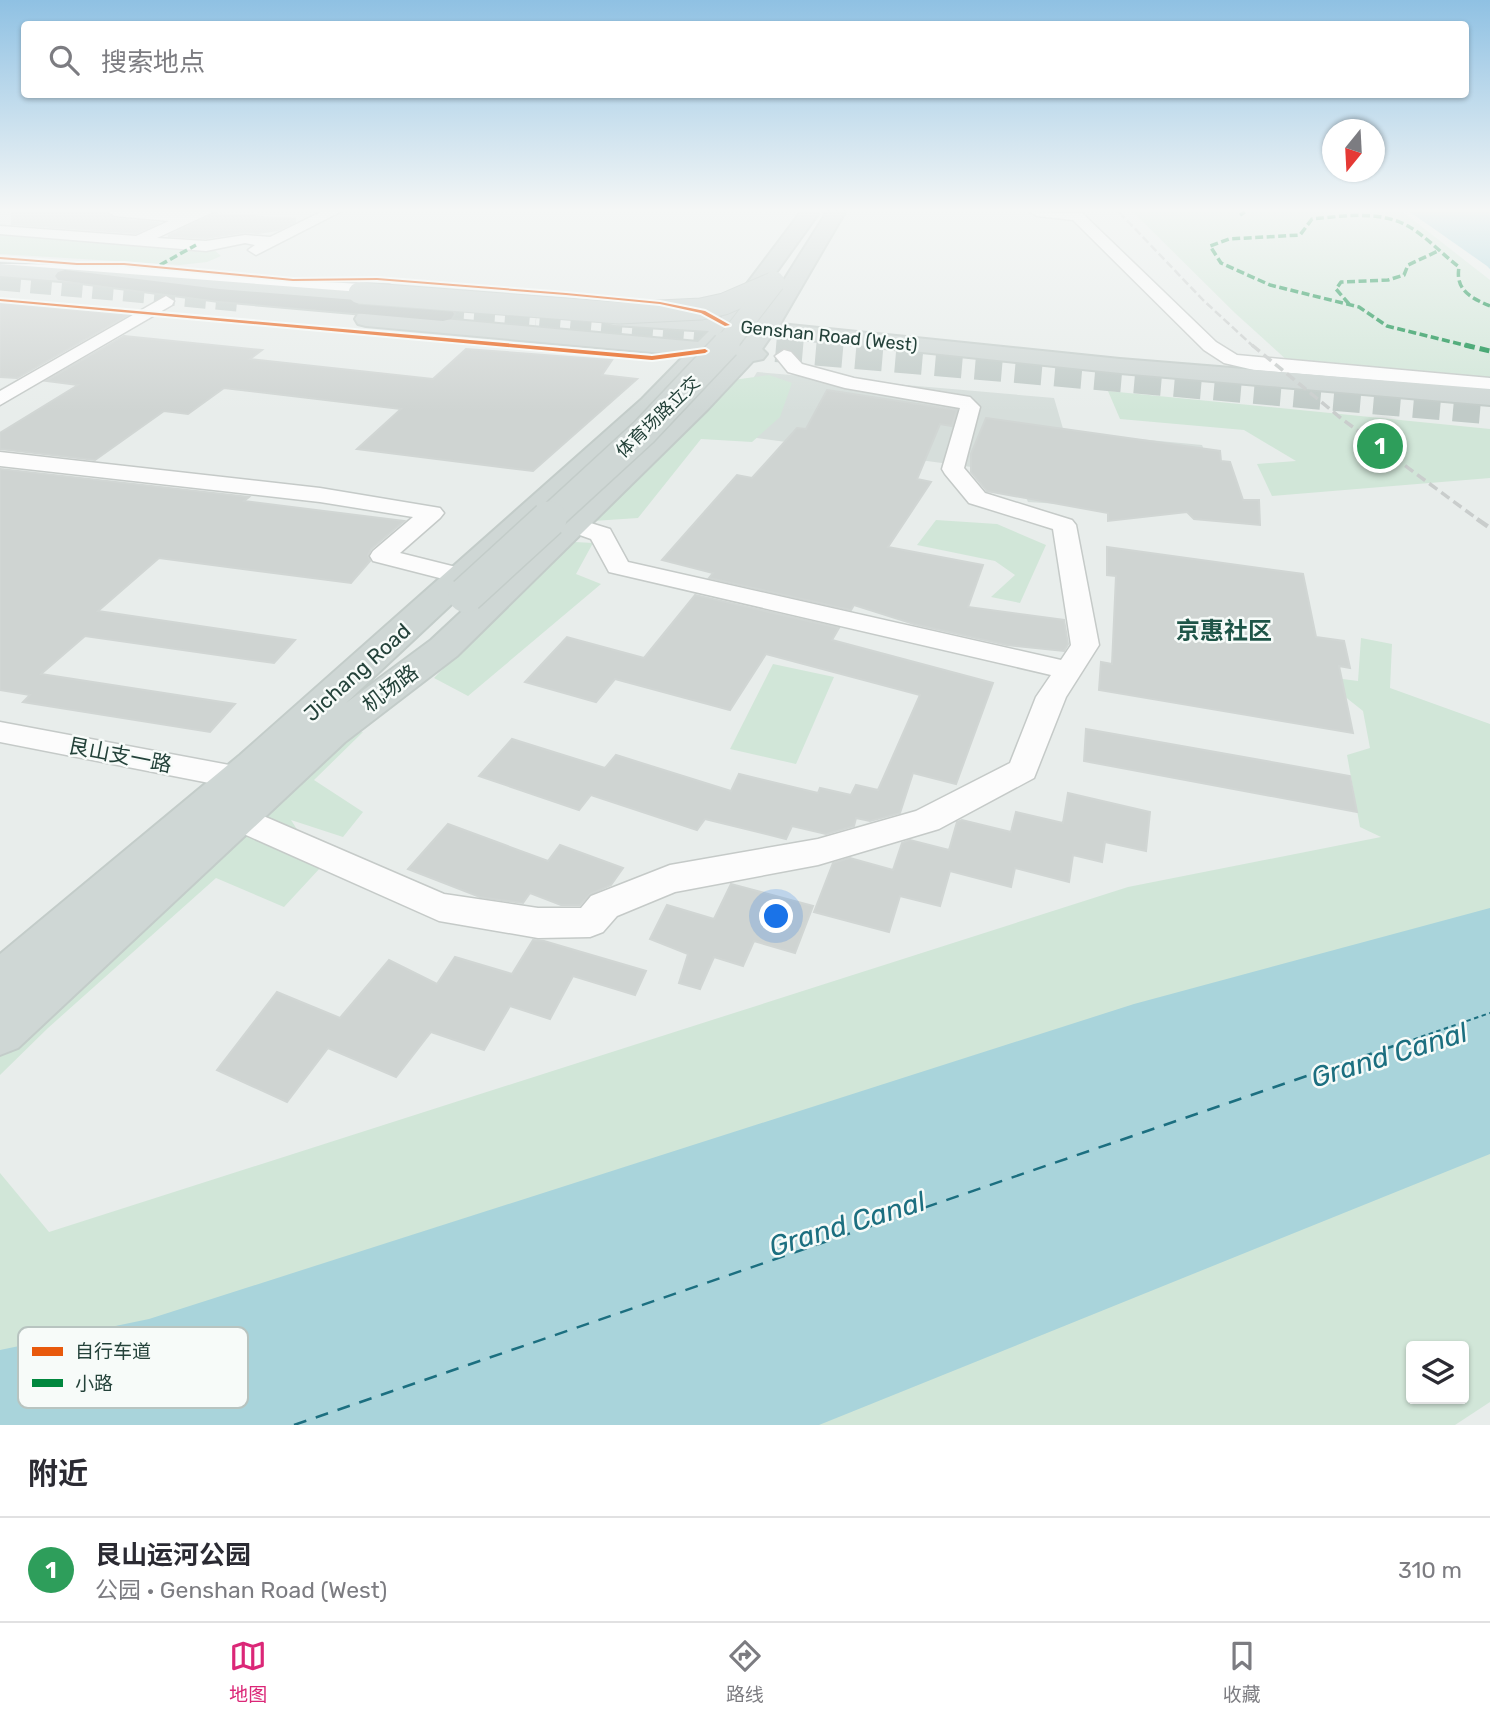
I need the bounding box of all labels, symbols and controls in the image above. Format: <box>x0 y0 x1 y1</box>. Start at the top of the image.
search box <box>21 21 1469 98</box>
icon: search <box>45 41 83 79</box>
text: 搜索地点 <box>101 47 205 78</box>
north arrow <box>1322 119 1385 182</box>
street label: Genshan Road (West) <box>739 316 919 356</box>
street label: 体育场路立交 <box>612 372 704 462</box>
pin: 1 <box>1357 420 1403 472</box>
district label: 京惠社区 <box>1176 617 1272 645</box>
street label: Jichang Road <box>299 618 415 726</box>
street label: 机场路 <box>357 659 423 717</box>
street label: 艮山支一路 <box>66 733 174 777</box>
your location <box>759 899 793 933</box>
water label: Grand Canal <box>1307 1015 1472 1094</box>
water label: Grand Canal <box>765 1184 930 1263</box>
legend <box>18 1327 248 1408</box>
text: 自行车道 <box>75 1340 151 1363</box>
map controls <box>1406 1341 1469 1404</box>
button: layers <box>1406 1341 1469 1404</box>
text: 小路 <box>75 1372 113 1395</box>
text: 附近 <box>28 1456 88 1492</box>
text: 艮山运河公园 <box>95 1540 251 1571</box>
text: 1 <box>45 1556 57 1584</box>
text: 310 m <box>1398 1556 1462 1584</box>
text: 公园 · Genshan Road (West) <box>95 1576 387 1604</box>
tab: 地图 <box>229 1637 267 1706</box>
tab: 路线 <box>726 1637 764 1706</box>
tab: 收藏 <box>1223 1637 1261 1706</box>

